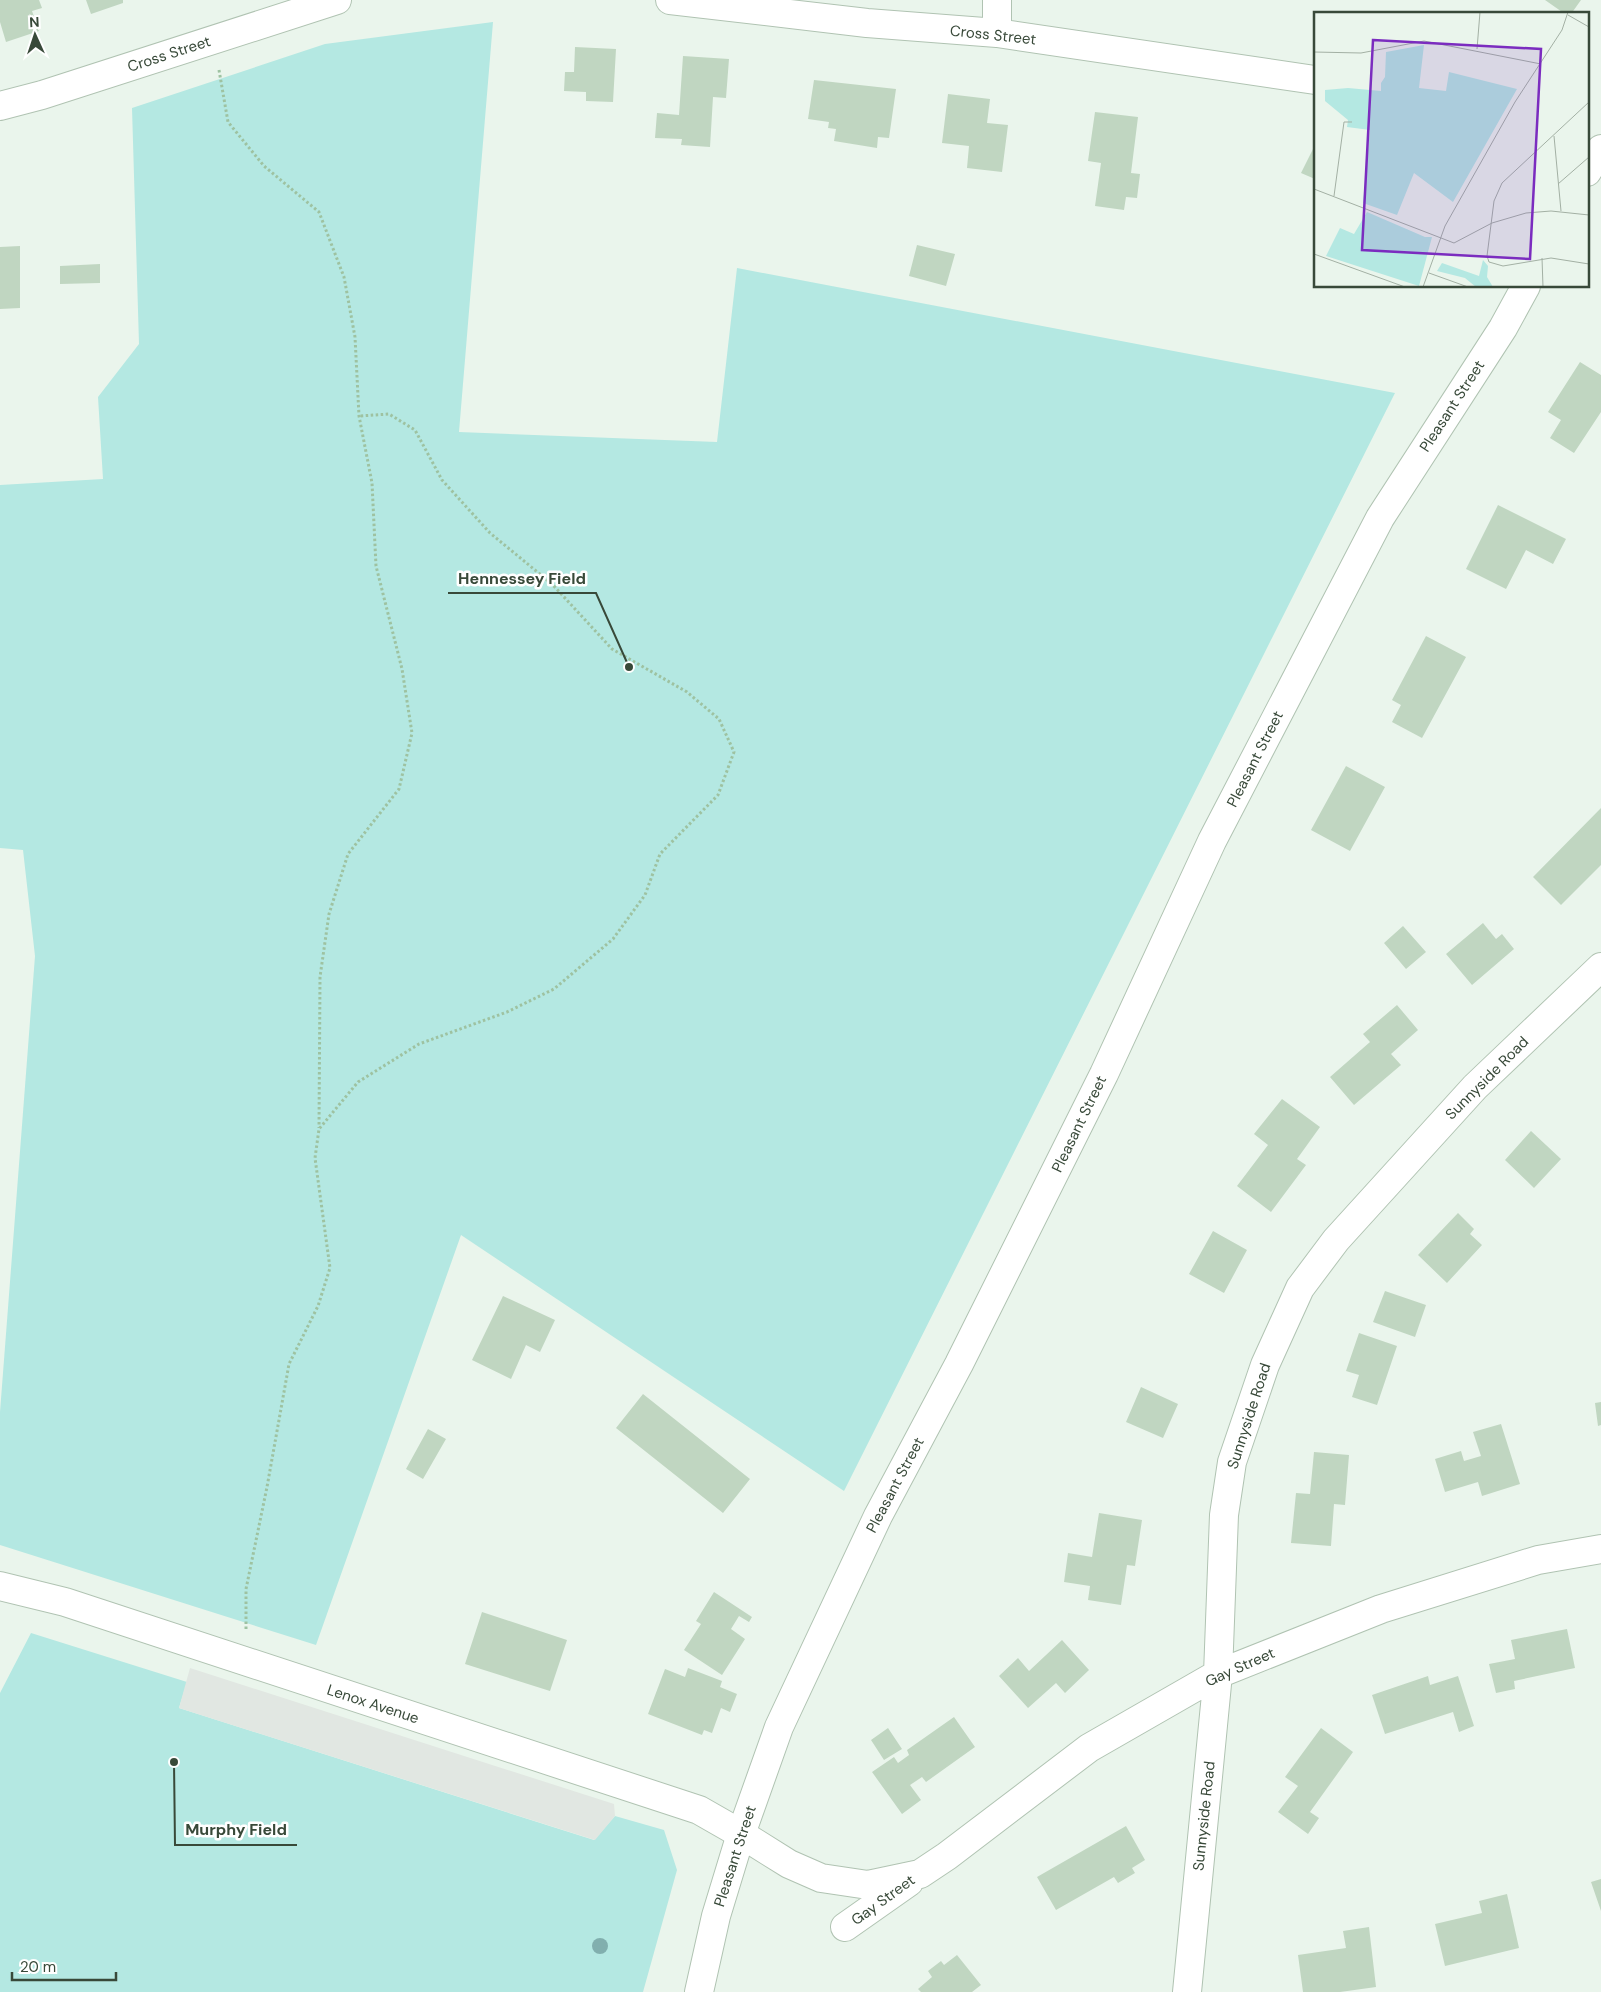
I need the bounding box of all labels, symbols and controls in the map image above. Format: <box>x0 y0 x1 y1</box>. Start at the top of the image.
north arrow <box>10 10 60 60</box>
inset map <box>1314 12 1588 288</box>
text: N <box>29 13 40 31</box>
street label: Cross Street <box>949 21 1037 49</box>
street label: Cross Street <box>125 31 213 77</box>
street label: Pleasant Street <box>1415 356 1489 456</box>
callout: Hennessey Field <box>448 562 596 593</box>
text: Hennessey Field <box>458 568 586 589</box>
street label: Pleasant Street <box>1222 707 1288 810</box>
street label: Sunnyside Road <box>1441 1032 1533 1124</box>
street label: Pleasant Street <box>1047 1072 1111 1176</box>
street label: Sunnyside Road <box>1222 1361 1276 1471</box>
street label: Pleasant Street <box>861 1434 929 1536</box>
street label: Gay Street <box>1202 1643 1278 1691</box>
street label: Lenox Avenue <box>324 1680 422 1728</box>
street label: Sunnyside Road <box>1188 1760 1220 1872</box>
street label: Pleasant Street <box>709 1803 761 1909</box>
callout: Murphy Field <box>175 1814 297 1845</box>
text: Murphy Field <box>185 1819 287 1840</box>
street label: Gay Street <box>847 1870 919 1930</box>
scale bar <box>12 1950 116 1982</box>
text: 20 m <box>20 1957 56 1977</box>

